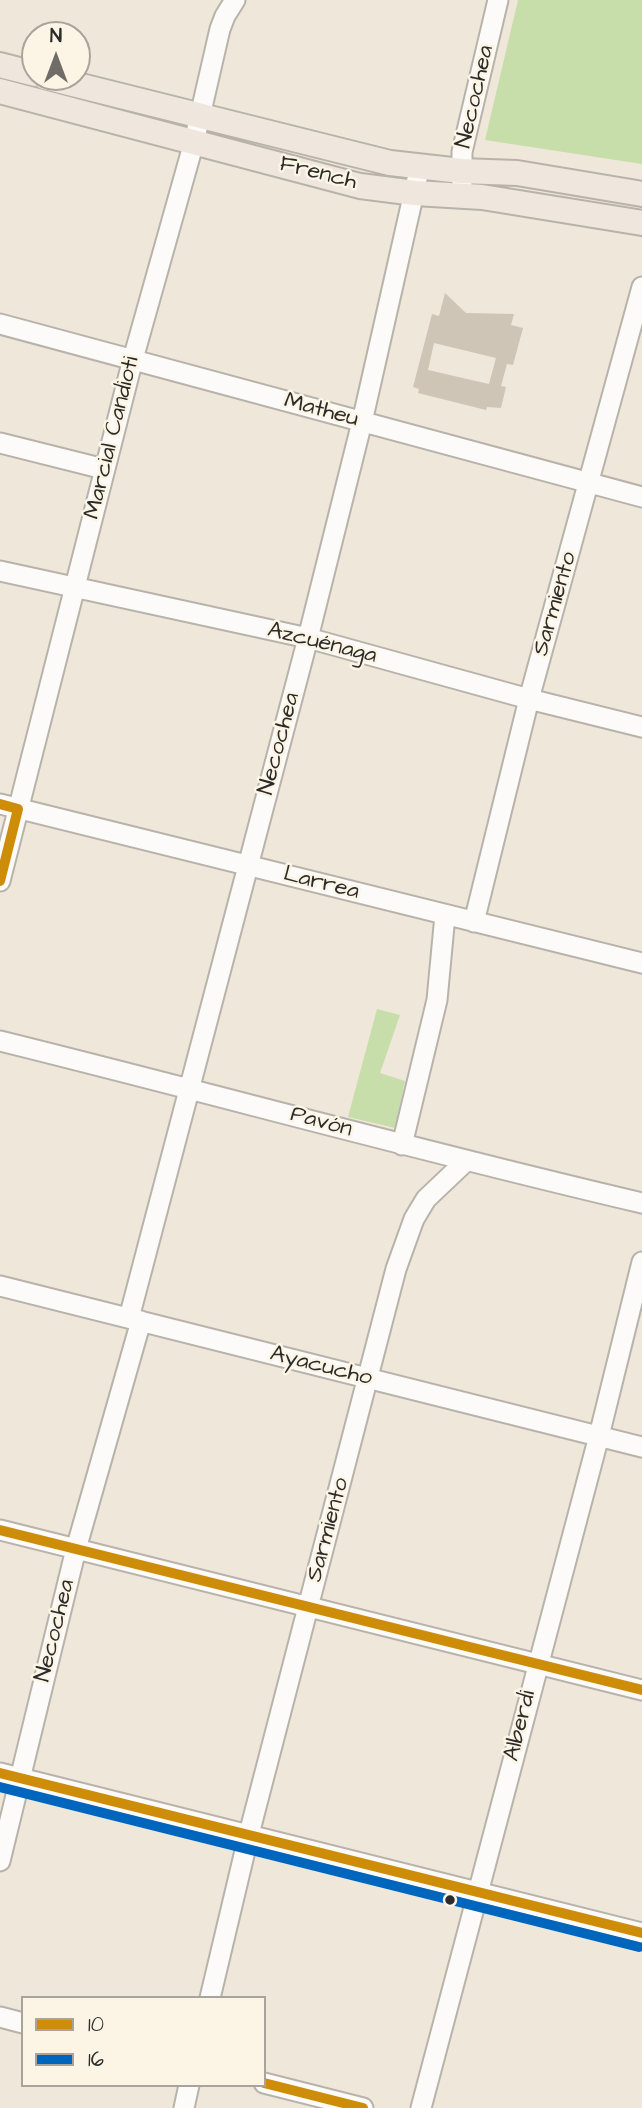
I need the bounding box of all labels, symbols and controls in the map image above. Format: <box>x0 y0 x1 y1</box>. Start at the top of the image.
north arrow <box>21 21 91 91</box>
text: N <box>50 23 62 50</box>
street label: Necochea <box>451 43 501 151</box>
street label: French <box>277 151 359 197</box>
street label: Marcial Candioti <box>79 354 147 522</box>
street label: Matheu <box>281 388 361 434</box>
street label: Sarmiento <box>528 549 584 659</box>
street label: Azcuénaga <box>265 617 379 671</box>
street label: Necochea <box>253 690 307 798</box>
street label: Larrea <box>280 861 362 907</box>
street label: Pavón <box>287 1102 355 1144</box>
street label: Ayacucho <box>267 1341 375 1393</box>
street label: Sarmiento <box>302 1475 356 1585</box>
street label: Necochea <box>30 1577 82 1685</box>
street label: Alberdi <box>499 1688 543 1764</box>
unlabelled marker <box>443 1893 457 1907</box>
legend <box>21 1996 266 2087</box>
text: 10 <box>88 2010 104 2039</box>
text: 16 <box>88 2045 104 2074</box>

